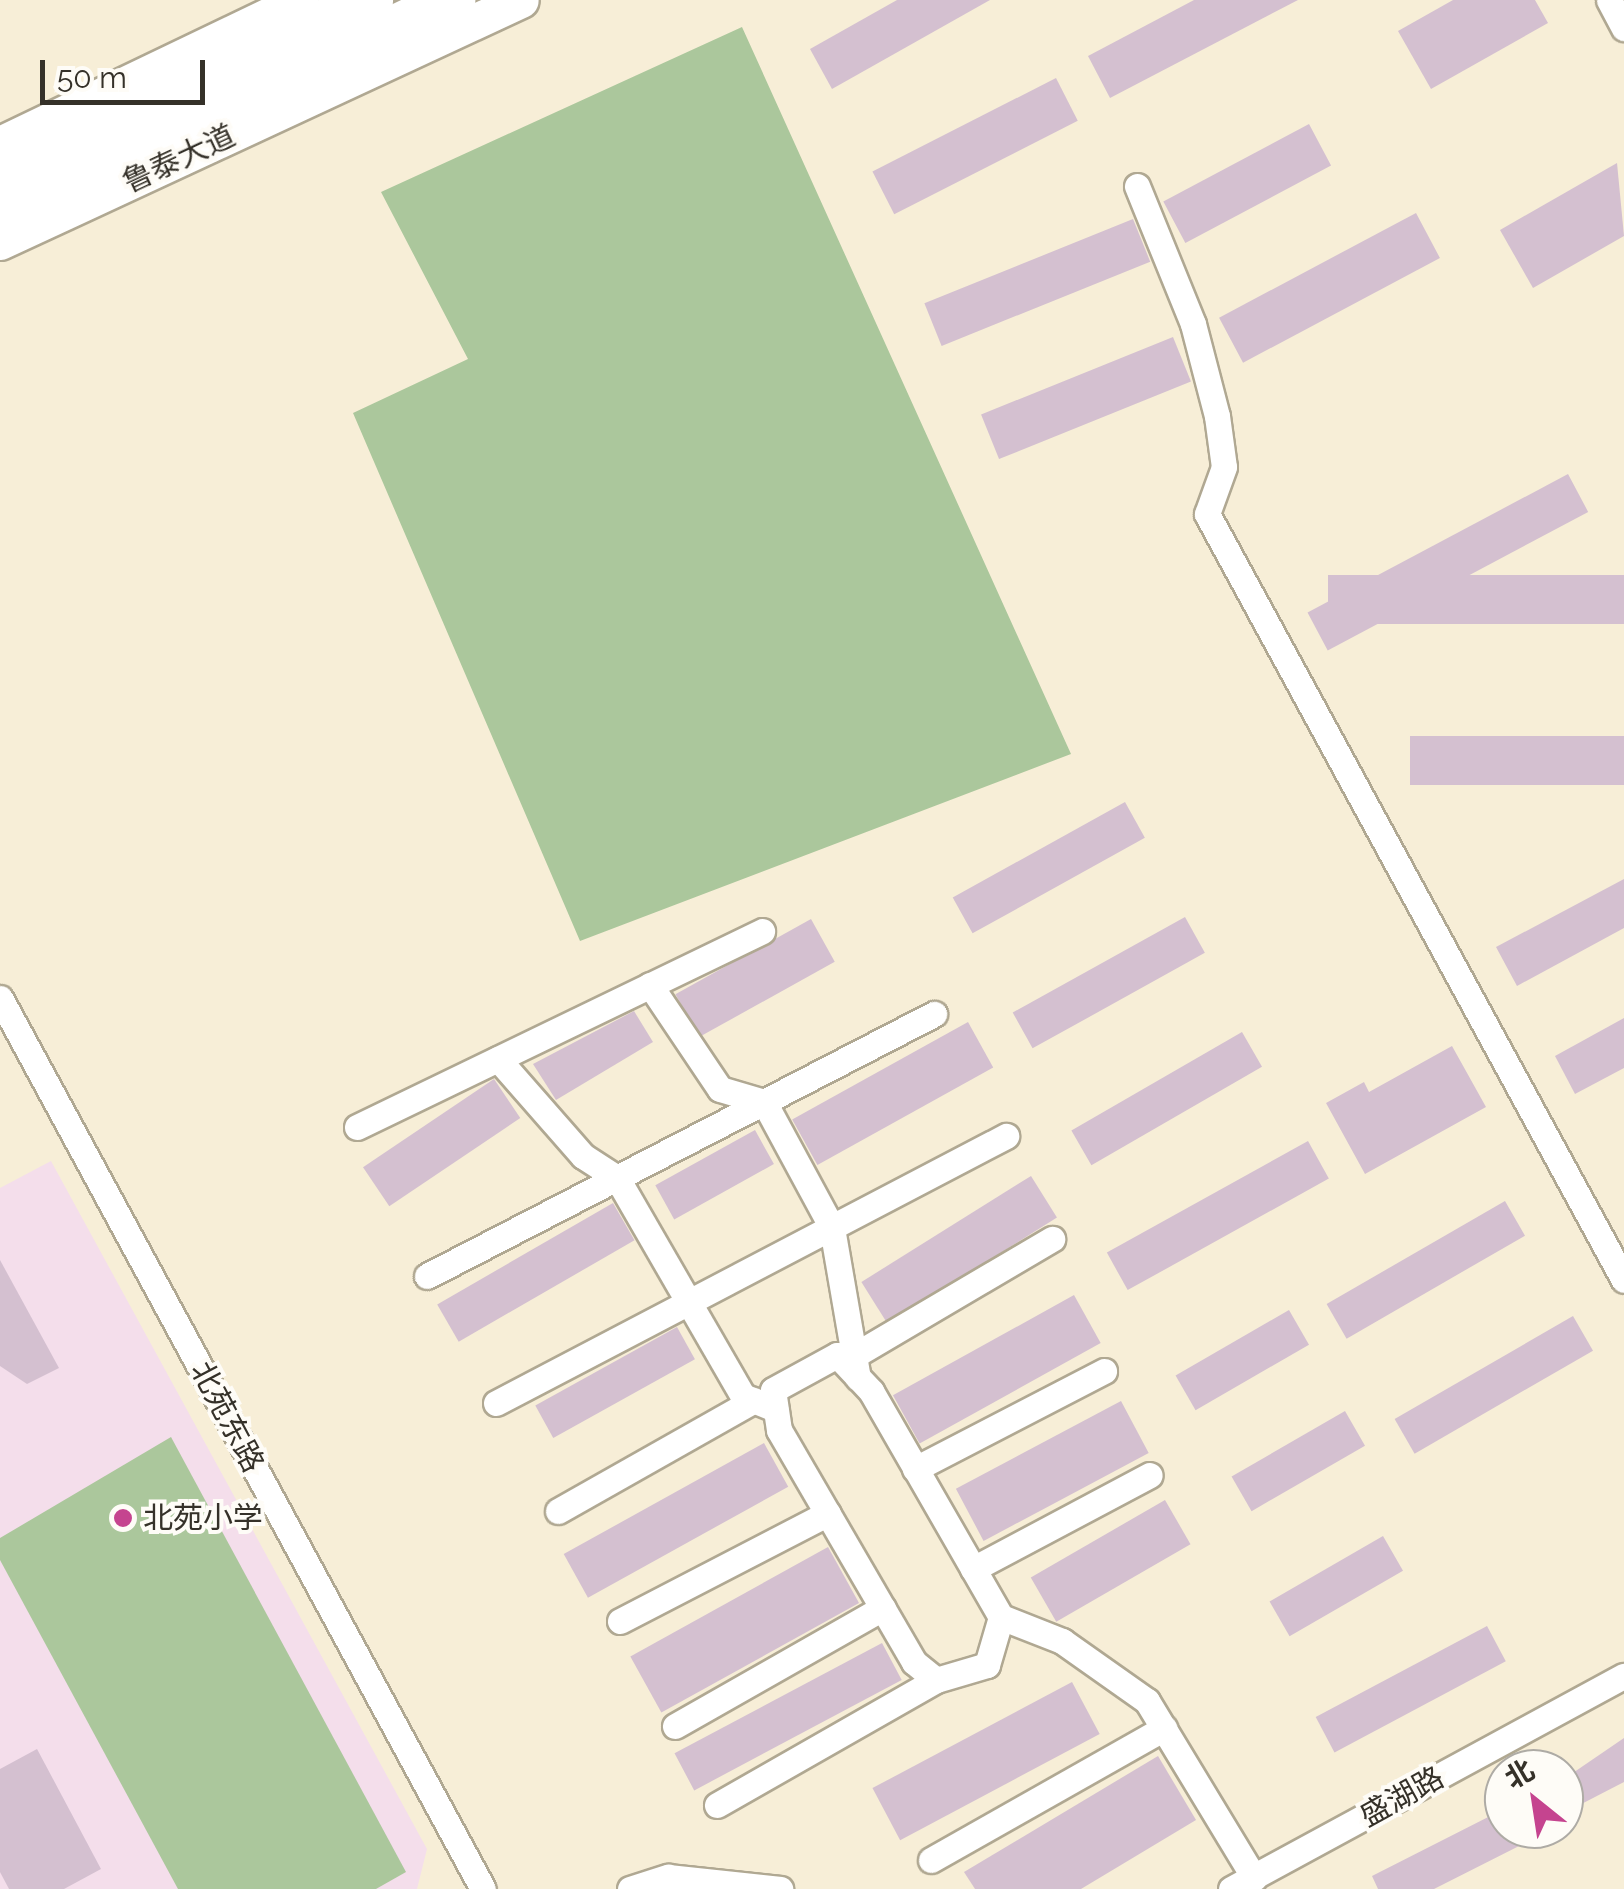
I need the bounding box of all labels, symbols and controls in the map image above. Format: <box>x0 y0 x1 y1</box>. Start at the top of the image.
scale bar <box>45 40 210 102</box>
text: 50 m <box>57 60 127 95</box>
street label: 鲁泰大道 <box>117 117 241 201</box>
street label: 北苑东路 <box>183 1356 271 1478</box>
place label: 北苑小学 <box>143 1500 263 1536</box>
marker: 北苑小学 <box>112 1507 134 1529</box>
north arrow <box>1484 1749 1584 1849</box>
text: 北 <box>1499 1753 1540 1796</box>
street label: 盛湖路 <box>1354 1759 1450 1835</box>

